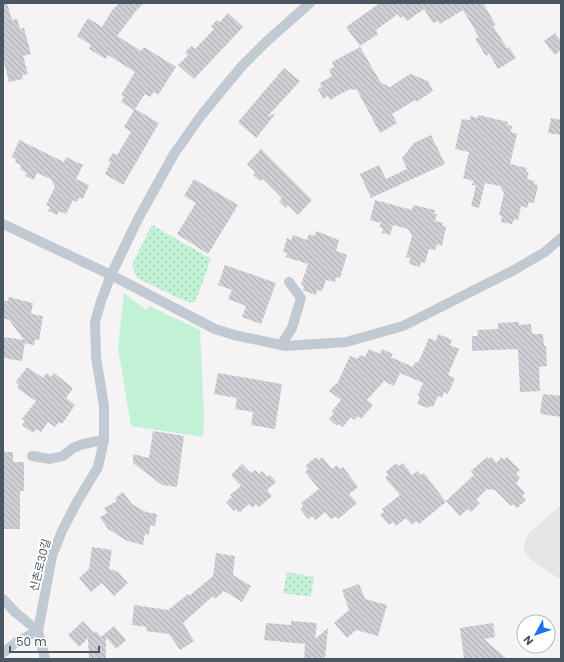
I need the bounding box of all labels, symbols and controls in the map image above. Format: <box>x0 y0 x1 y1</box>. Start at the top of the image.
street label: 신촌로30길 <box>26 537 54 593</box>
north arrow <box>516 614 556 654</box>
scale bar <box>10 628 99 654</box>
text: N <box>520 632 537 649</box>
text: 50 m <box>16 633 47 650</box>

